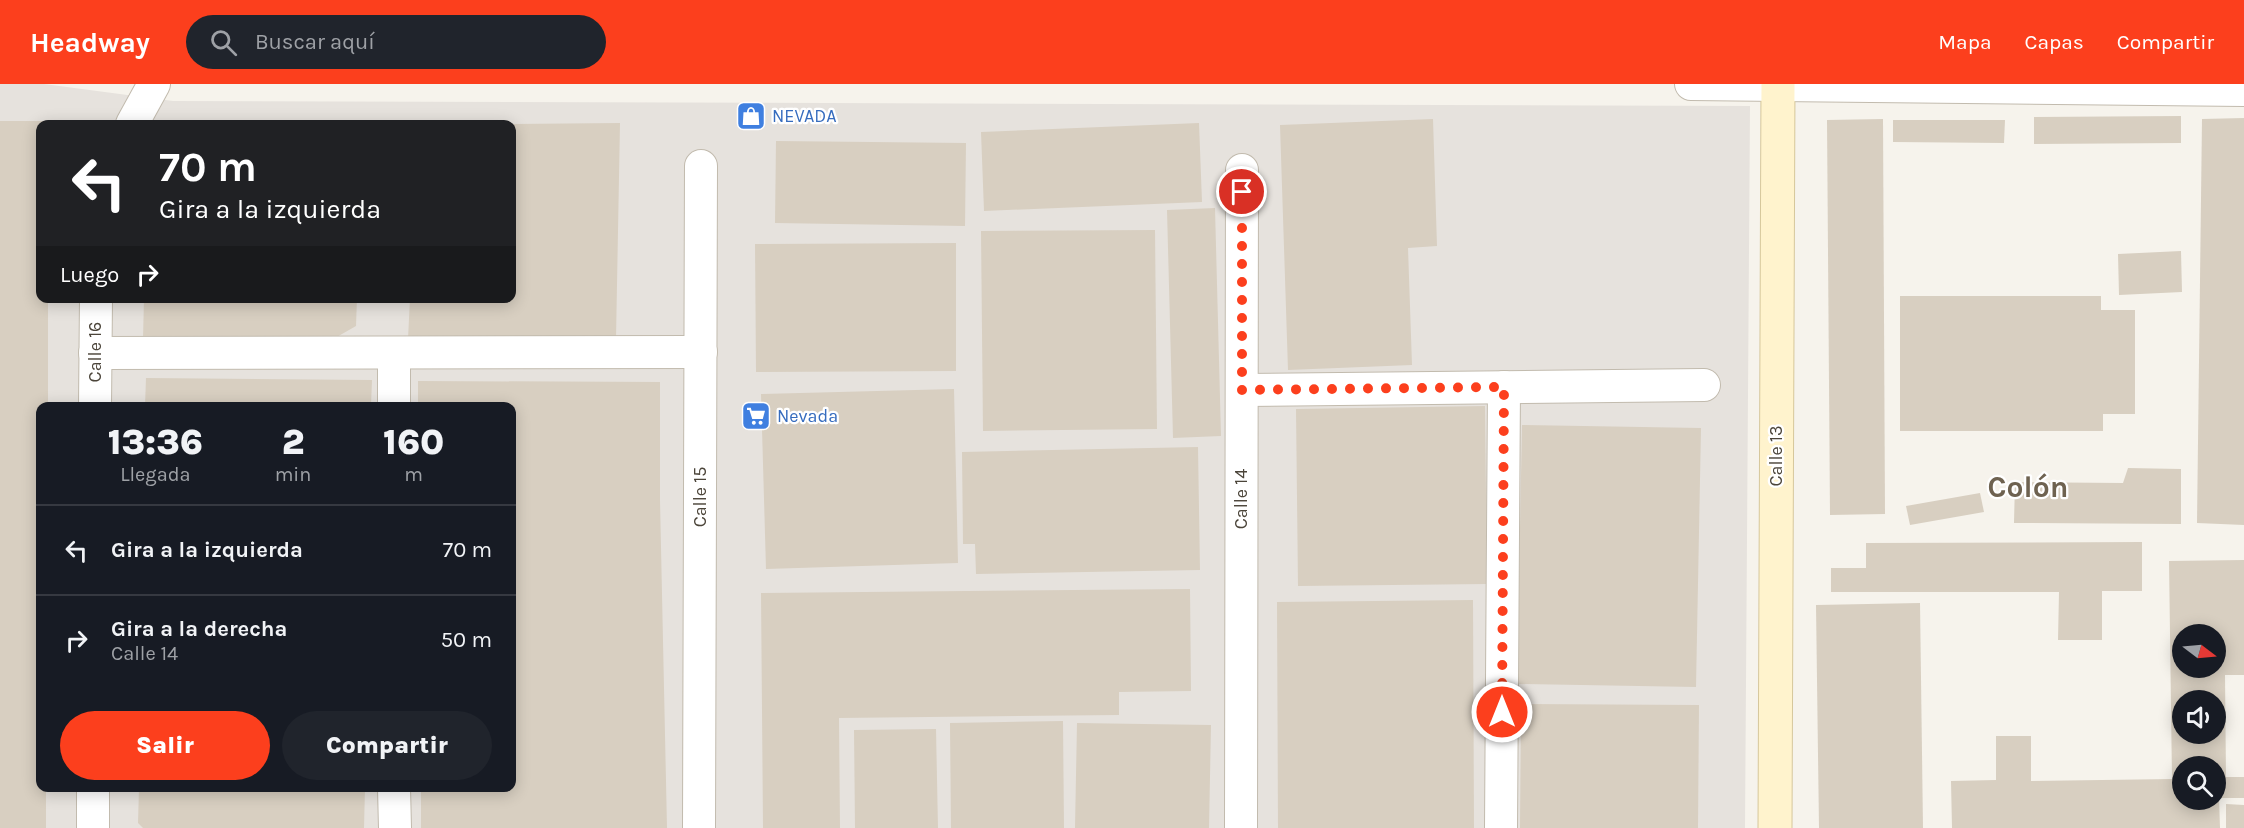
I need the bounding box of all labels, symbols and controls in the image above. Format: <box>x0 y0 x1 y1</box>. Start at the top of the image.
search box <box>186 15 606 69</box>
text: Headway <box>30 26 150 59</box>
icon: search <box>207 26 240 59</box>
text: Buscar aquí <box>255 29 375 55</box>
text: Mapa <box>1938 30 1992 54</box>
text: Capas <box>2025 30 2084 54</box>
text: Compartir <box>2117 30 2214 54</box>
shop icon: NEVADA <box>735 100 767 132</box>
place label: NEVADA <box>772 105 837 127</box>
text: 70 m <box>159 142 257 192</box>
icon: left <box>60 144 138 222</box>
pin <box>1216 166 1267 217</box>
icon: arrive <box>1225 175 1258 208</box>
text: Gira a la izquierda <box>159 193 381 225</box>
icon: right <box>131 258 164 291</box>
text: Luego <box>60 262 119 288</box>
street label: Calle 16 <box>84 322 106 382</box>
supermarket icon: Nevada <box>740 400 772 432</box>
place label: Nevada <box>777 405 838 427</box>
text: 13:36 <box>108 421 203 463</box>
text: 2 <box>282 421 304 463</box>
text: 160 <box>383 421 444 463</box>
street label: Calle 13 <box>1765 425 1787 487</box>
text: Llegada <box>120 463 191 486</box>
text: min <box>275 463 311 486</box>
text: m <box>404 463 423 486</box>
street label: Calle 15 <box>689 467 711 527</box>
street label: Calle 14 <box>1230 469 1252 529</box>
district label: Colón <box>1988 469 2068 505</box>
icon: left <box>60 534 93 567</box>
text: Gira a la izquierda <box>111 537 303 563</box>
text: 70 m <box>443 537 492 563</box>
text: Gira a la derecha <box>111 616 287 642</box>
icon: right <box>60 624 93 657</box>
north arrow <box>2172 624 2226 678</box>
map controls <box>2172 624 2226 810</box>
text: 50 m <box>441 627 492 653</box>
text: Calle 14 <box>111 642 178 665</box>
position arrow <box>1470 680 1534 744</box>
button: sound <box>2172 690 2226 744</box>
button: Salir <box>60 711 270 780</box>
button: Compartir <box>282 711 492 780</box>
button: search <box>2172 756 2226 810</box>

